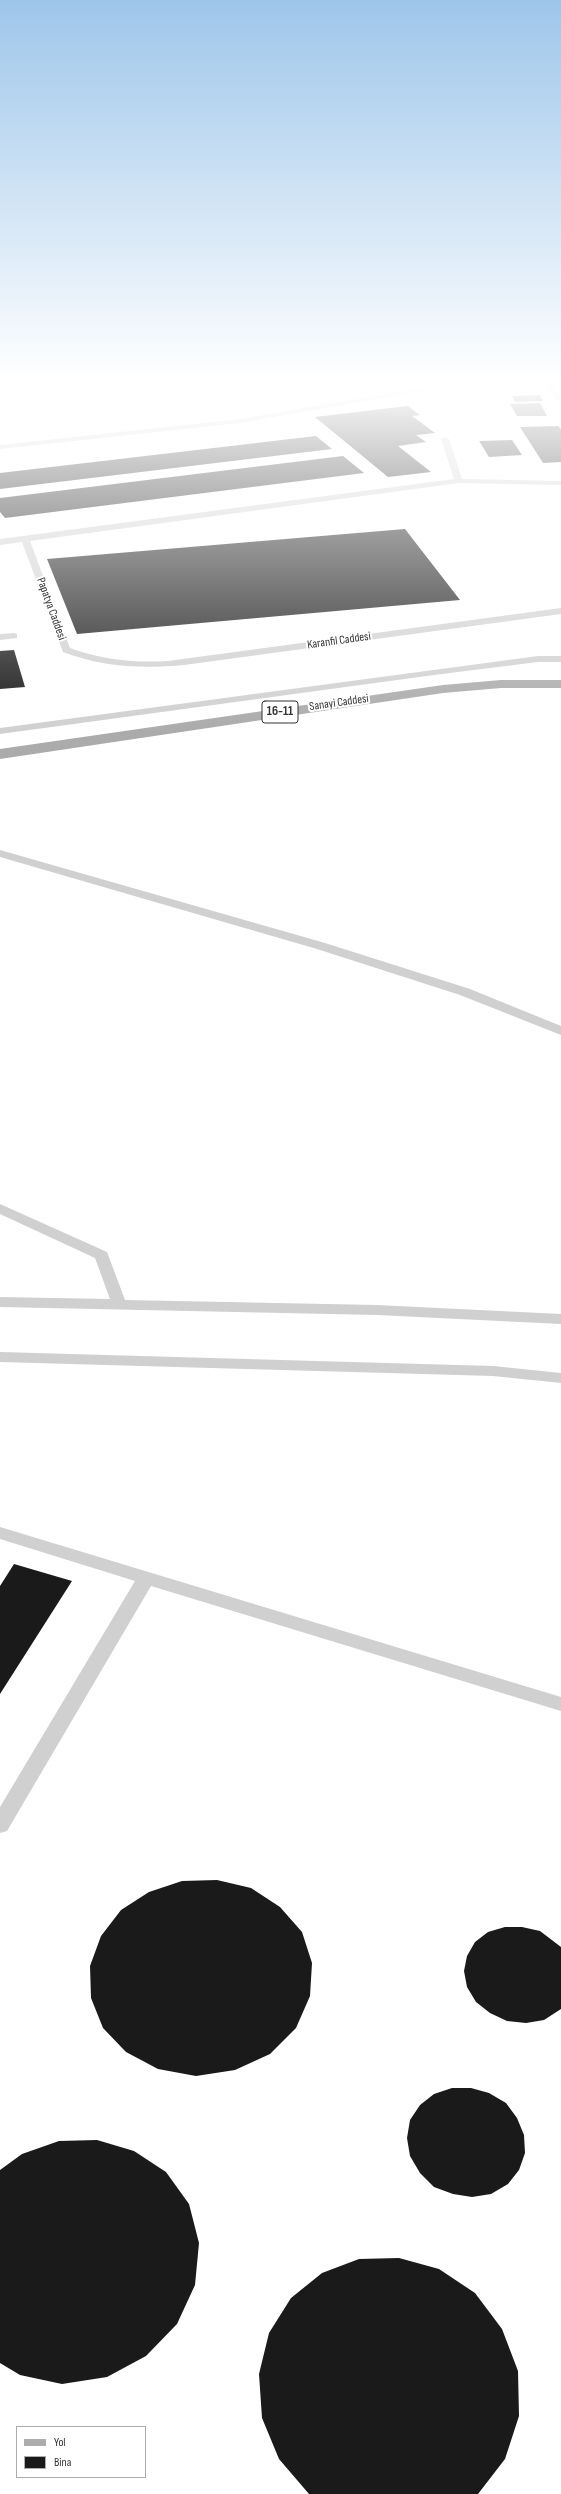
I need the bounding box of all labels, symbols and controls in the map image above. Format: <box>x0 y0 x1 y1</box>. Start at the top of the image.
street label: Papatya Caddesi <box>33 576 69 642</box>
street label: Karanfil Caddesi <box>306 629 372 653</box>
street label: Sanayi Caddesi <box>308 692 370 714</box>
road number: 16-11 <box>262 701 298 723</box>
legend <box>16 2426 146 2478</box>
text: Yol <box>54 2435 66 2450</box>
text: Bina <box>54 2455 71 2470</box>

